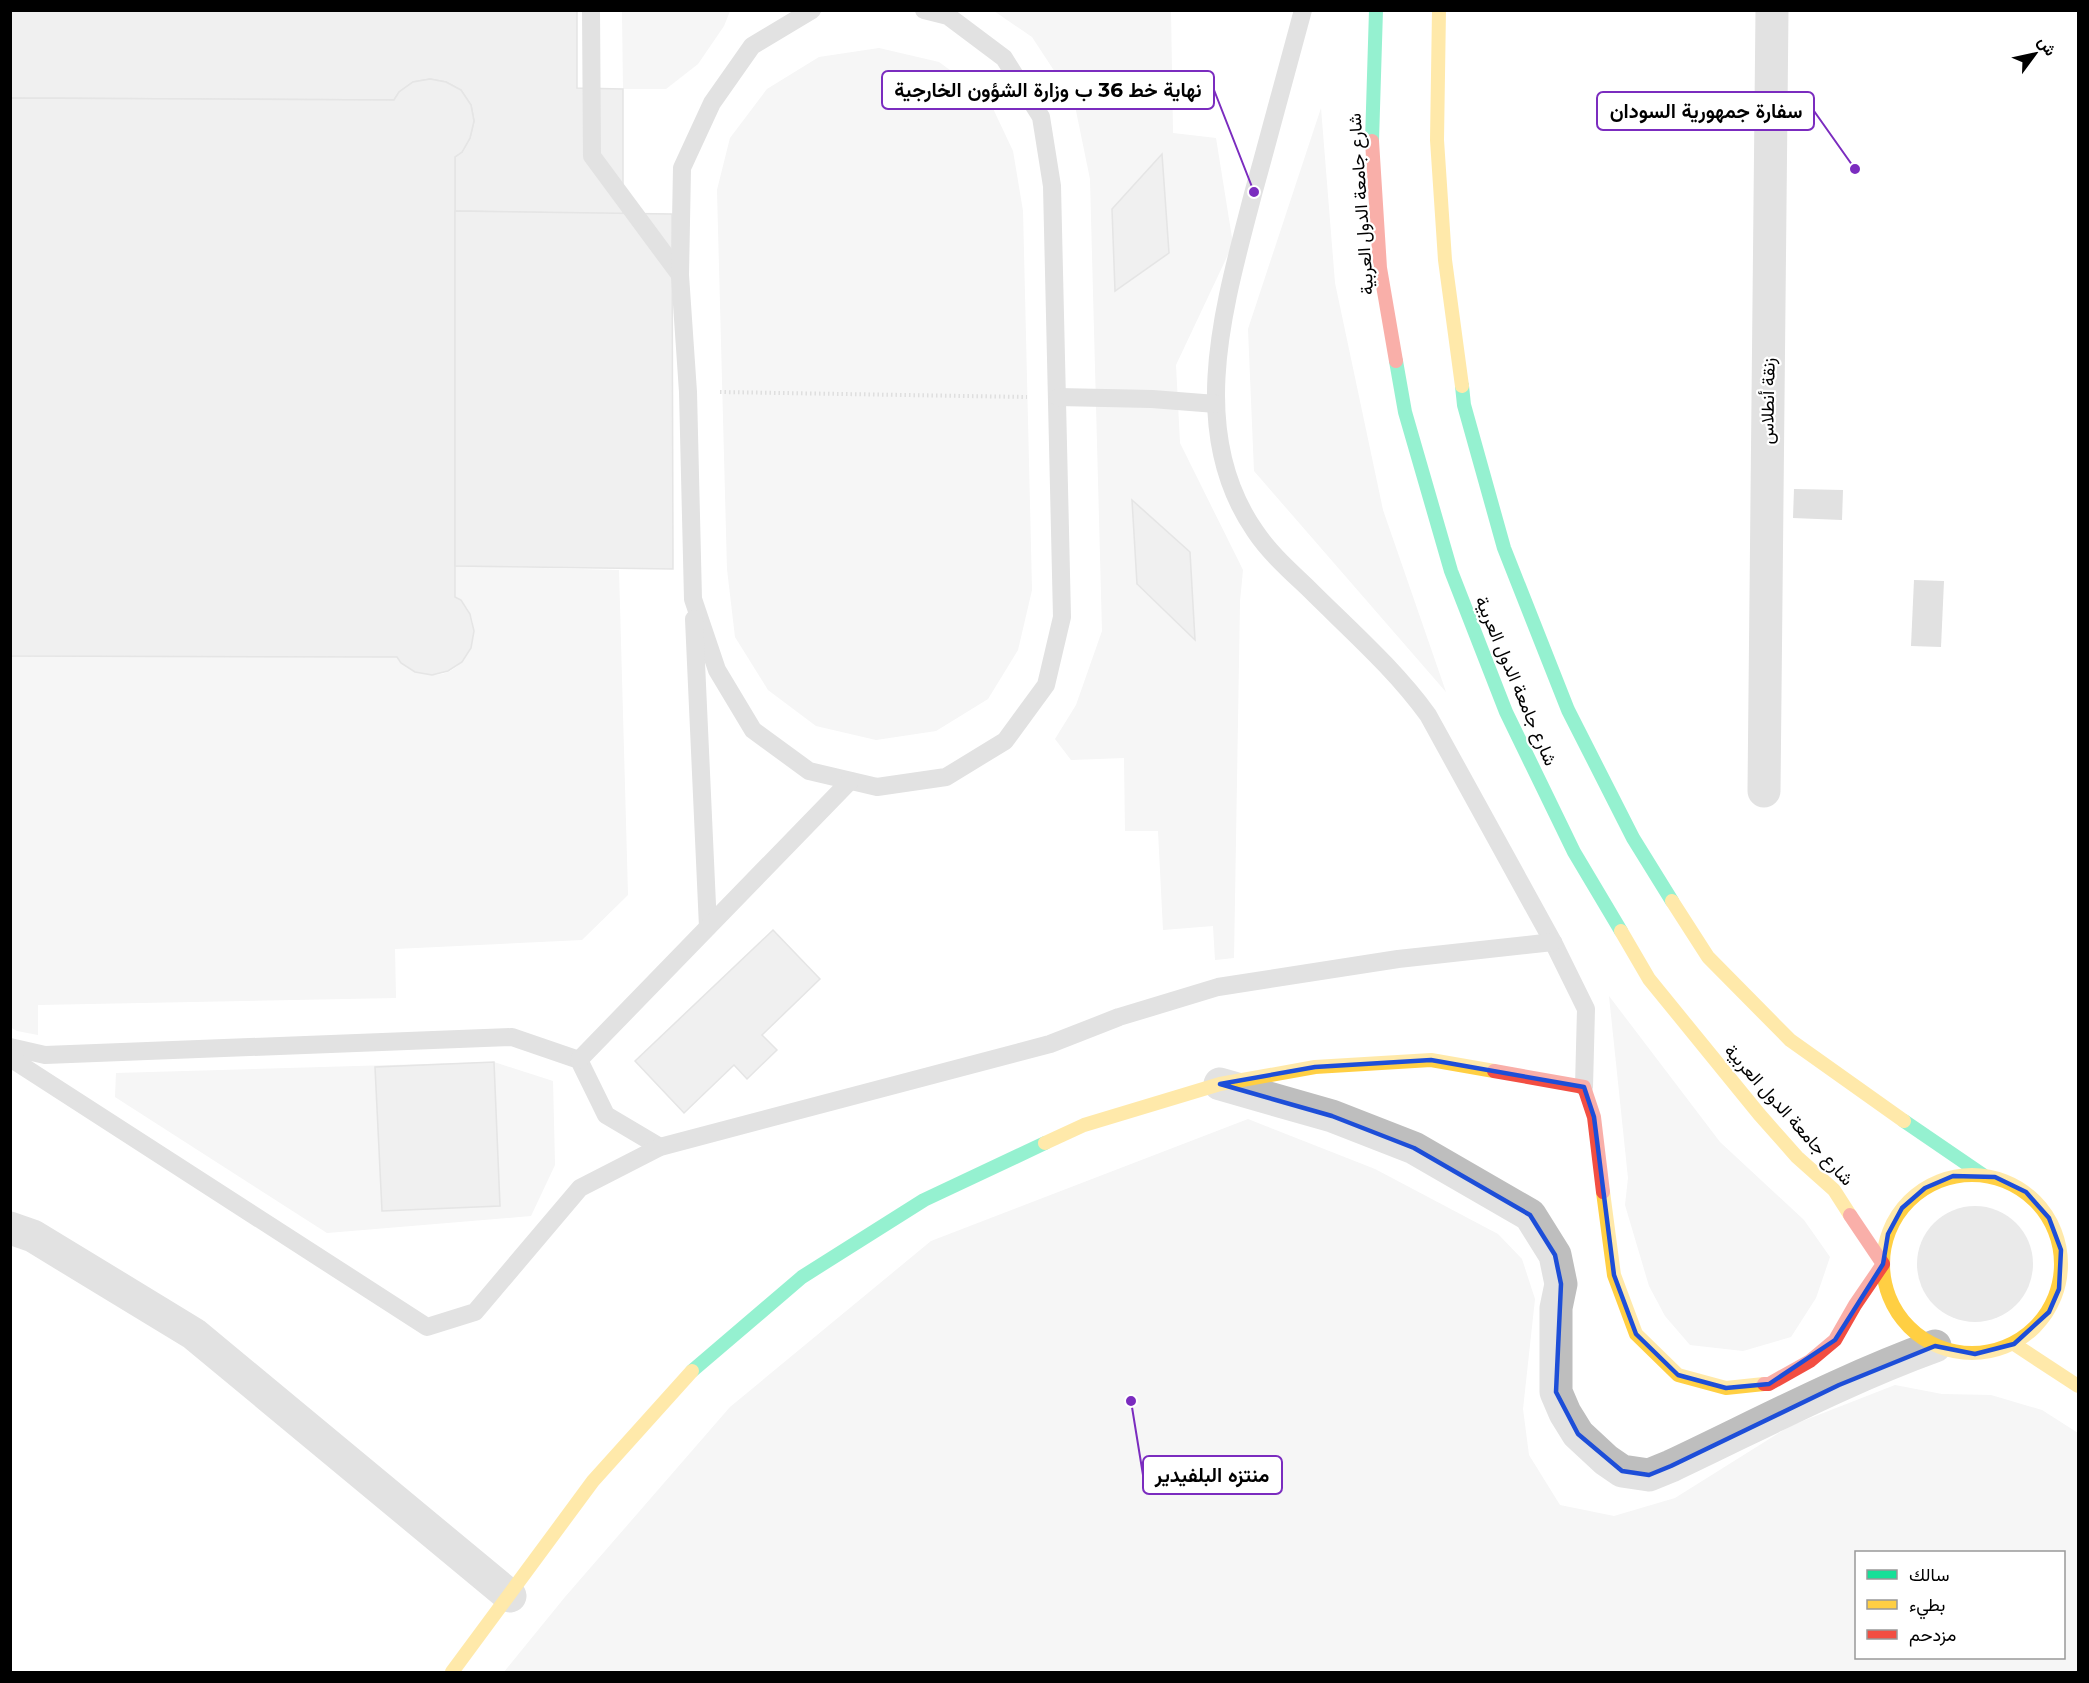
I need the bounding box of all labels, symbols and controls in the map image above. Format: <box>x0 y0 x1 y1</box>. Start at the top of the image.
north arrow <box>2005 24 2065 84</box>
text: ش <box>2034 33 2060 59</box>
callout: نهاية خط 36 ب وزارة الشؤون الخارجية <box>882 71 1214 109</box>
text: نهاية خط 36 ب وزارة الشؤون الخارجية <box>894 78 1202 103</box>
callout: سفارة جمهورية السودان <box>1597 92 1814 130</box>
text: سفارة جمهورية السودان <box>1610 99 1802 124</box>
street label: شارع جامعة الدول العربية <box>1344 112 1379 296</box>
street label: زنقة أنطلاس <box>1756 357 1780 445</box>
street label: شارع جامعة الدول العربية <box>1469 593 1562 770</box>
street label: شارع جامعة الدول العربية <box>1719 1040 1858 1191</box>
callout: منتزه البلفيدير <box>1143 1456 1282 1494</box>
text: منتزه البلفيدير <box>1154 1463 1269 1488</box>
legend <box>1855 1551 2065 1659</box>
text: سالك <box>1909 1564 1949 1586</box>
text: بطيء <box>1909 1594 1945 1620</box>
text: مزدحم <box>1909 1624 1956 1647</box>

